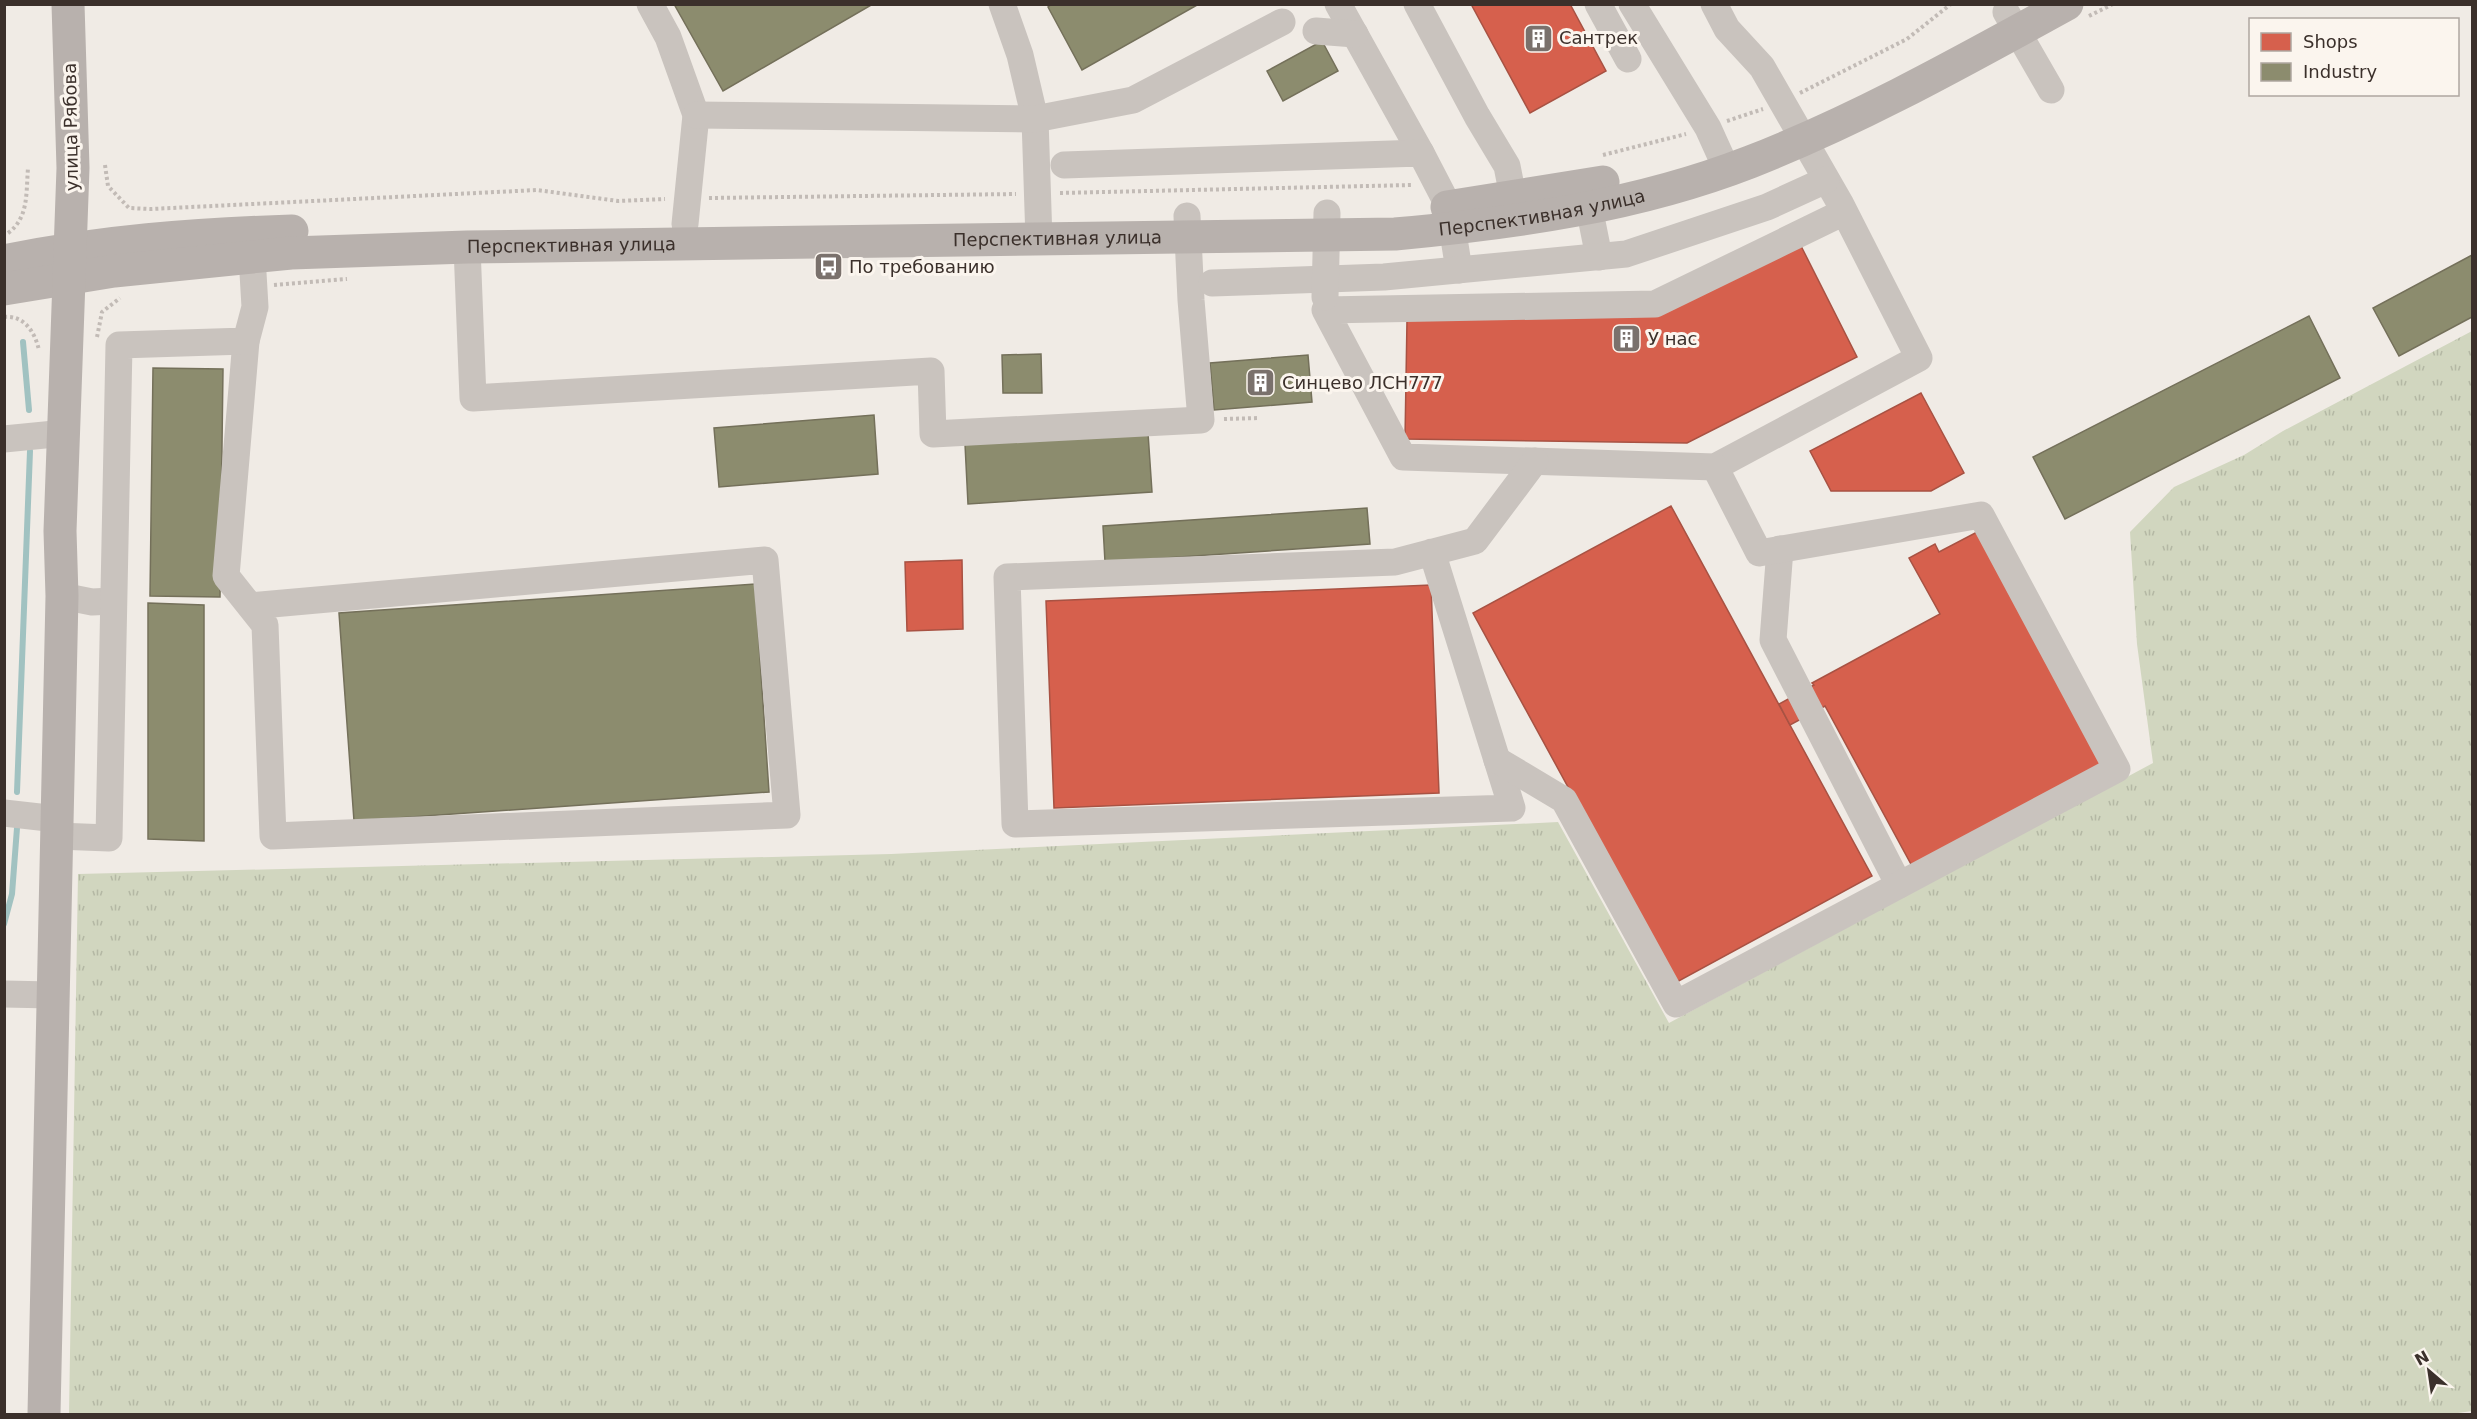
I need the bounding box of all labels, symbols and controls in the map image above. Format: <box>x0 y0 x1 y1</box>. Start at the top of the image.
legend <box>2249 18 2459 96</box>
building icon: Сантрек <box>1522 22 1554 54</box>
place label: Сантрек <box>1559 27 1638 48</box>
text: Shops <box>2303 31 2358 52</box>
text: Industry <box>2303 61 2377 82</box>
street label: улица Рябова <box>59 63 82 191</box>
street label: Перспективная улица <box>1437 185 1647 240</box>
street label: Перспективная улица <box>953 226 1162 250</box>
street label: Перспективная улица <box>467 233 676 257</box>
bus stop icon: По требованию <box>812 251 844 283</box>
place label: По требованию <box>849 256 995 277</box>
building icon: У нас <box>1611 323 1643 355</box>
place label: У нас <box>1648 328 1697 349</box>
building icon: Синцево ЛСН777 <box>1245 367 1277 399</box>
place label: Синцево ЛСН777 <box>1282 372 1443 393</box>
north arrow <box>2399 1341 2459 1401</box>
text: N <box>2412 1347 2432 1370</box>

